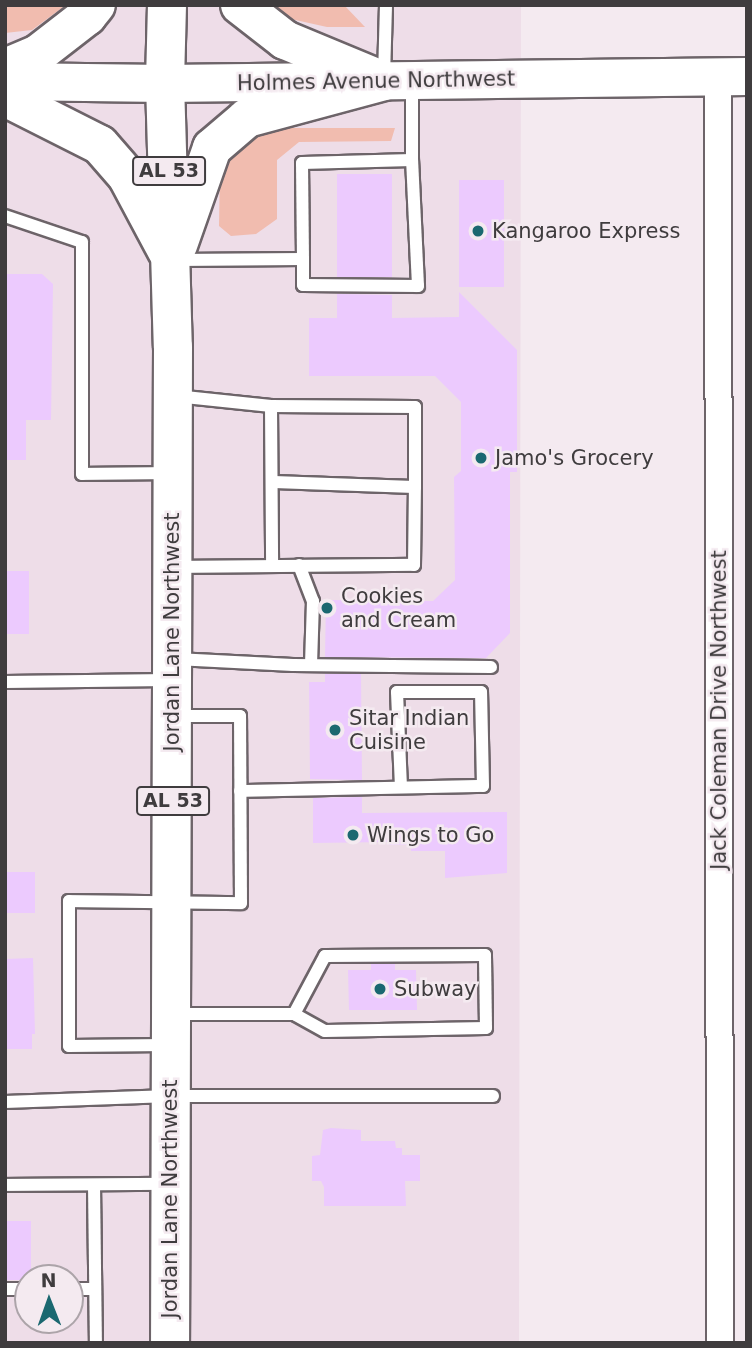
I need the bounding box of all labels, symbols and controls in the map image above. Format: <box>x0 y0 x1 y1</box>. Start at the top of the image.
street label: Holmes Avenue Northwest <box>237 66 515 96</box>
road number: AL 53 <box>130 155 208 186</box>
place label: Kangaroo Express <box>492 218 680 244</box>
marker: Kangaroo Express <box>470 223 486 239</box>
place label: Jamo's Grocery <box>495 445 654 471</box>
marker: Jamo's Grocery <box>473 450 489 466</box>
street label: Jordan Lane Northwest <box>159 513 185 751</box>
street label: Jack Coleman Drive Northwest <box>706 550 732 870</box>
place label: Cookies and Cream <box>341 583 456 633</box>
marker: Cookies and Cream <box>319 600 335 616</box>
place label: Sitar Indian Cuisine <box>349 705 469 755</box>
marker: Sitar Indian Cuisine <box>327 722 343 738</box>
road number: AL 53 <box>134 786 212 816</box>
place label: Wings to Go <box>367 822 494 848</box>
marker: Wings to Go <box>345 827 361 843</box>
place label: Subway <box>394 976 476 1002</box>
marker: Subway <box>372 981 388 997</box>
street label: Jordan Lane Northwest <box>157 1080 183 1318</box>
north arrow <box>14 1264 84 1334</box>
text: N <box>41 1269 57 1291</box>

